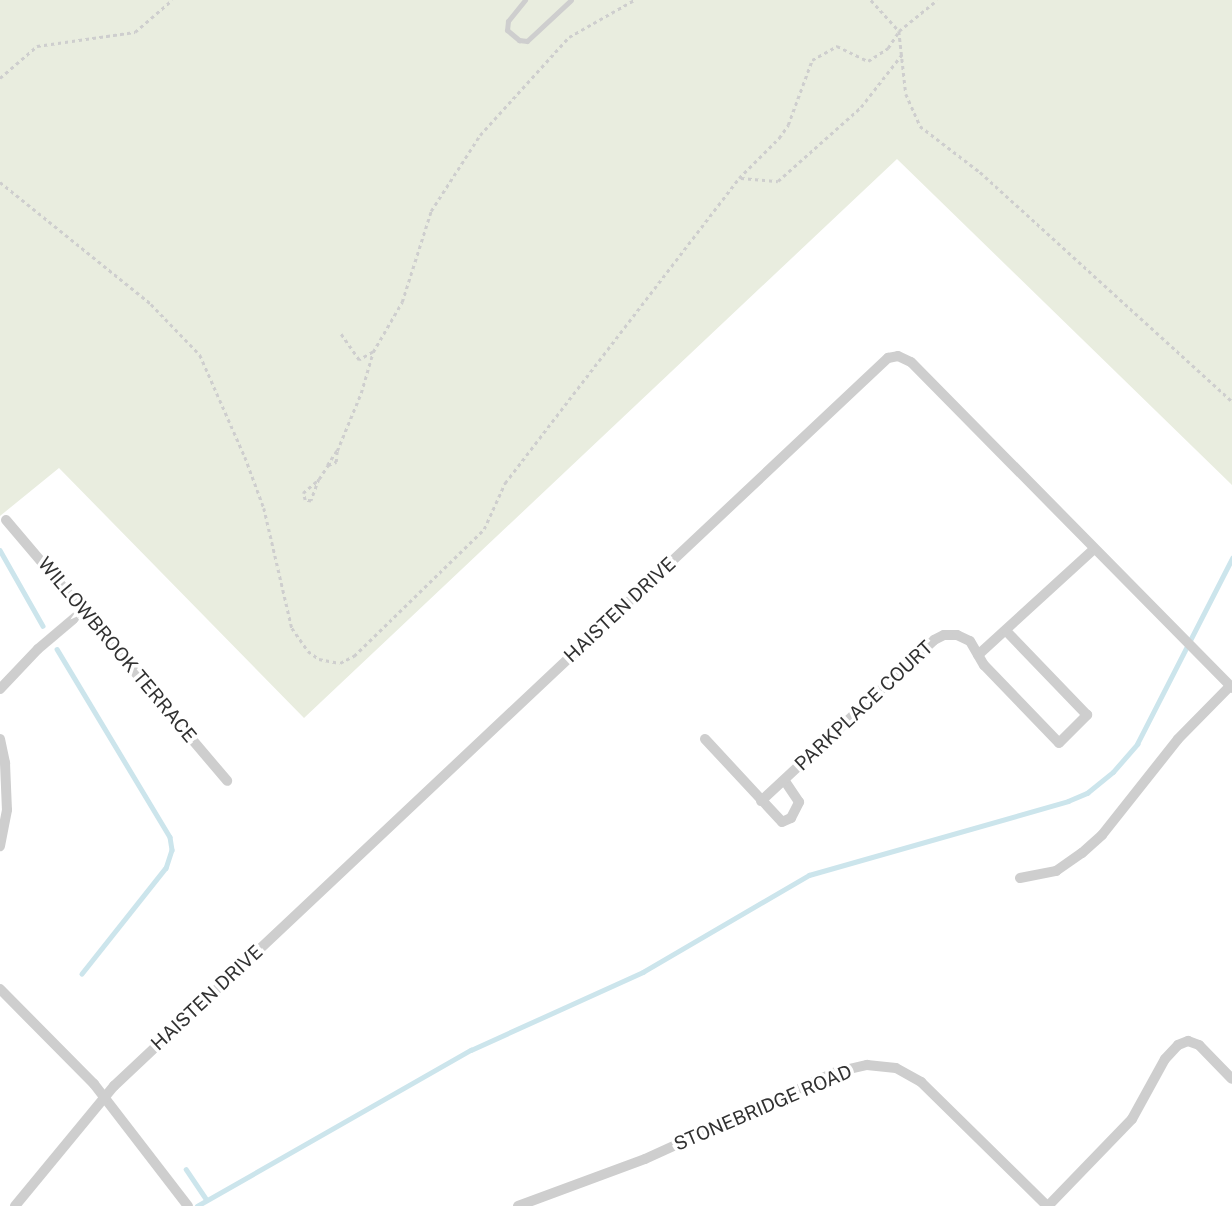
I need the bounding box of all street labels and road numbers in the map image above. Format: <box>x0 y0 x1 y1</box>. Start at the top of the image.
street label: WILLOWBROOK TERRACE <box>33 553 201 747</box>
street label: HAISTEN DRIVE <box>560 553 680 667</box>
street label: PARKPLACE COURT <box>790 636 938 776</box>
street label: HAISTEN DRIVE <box>147 941 267 1055</box>
street label: STONEBRIDGE ROAD <box>671 1060 855 1156</box>

